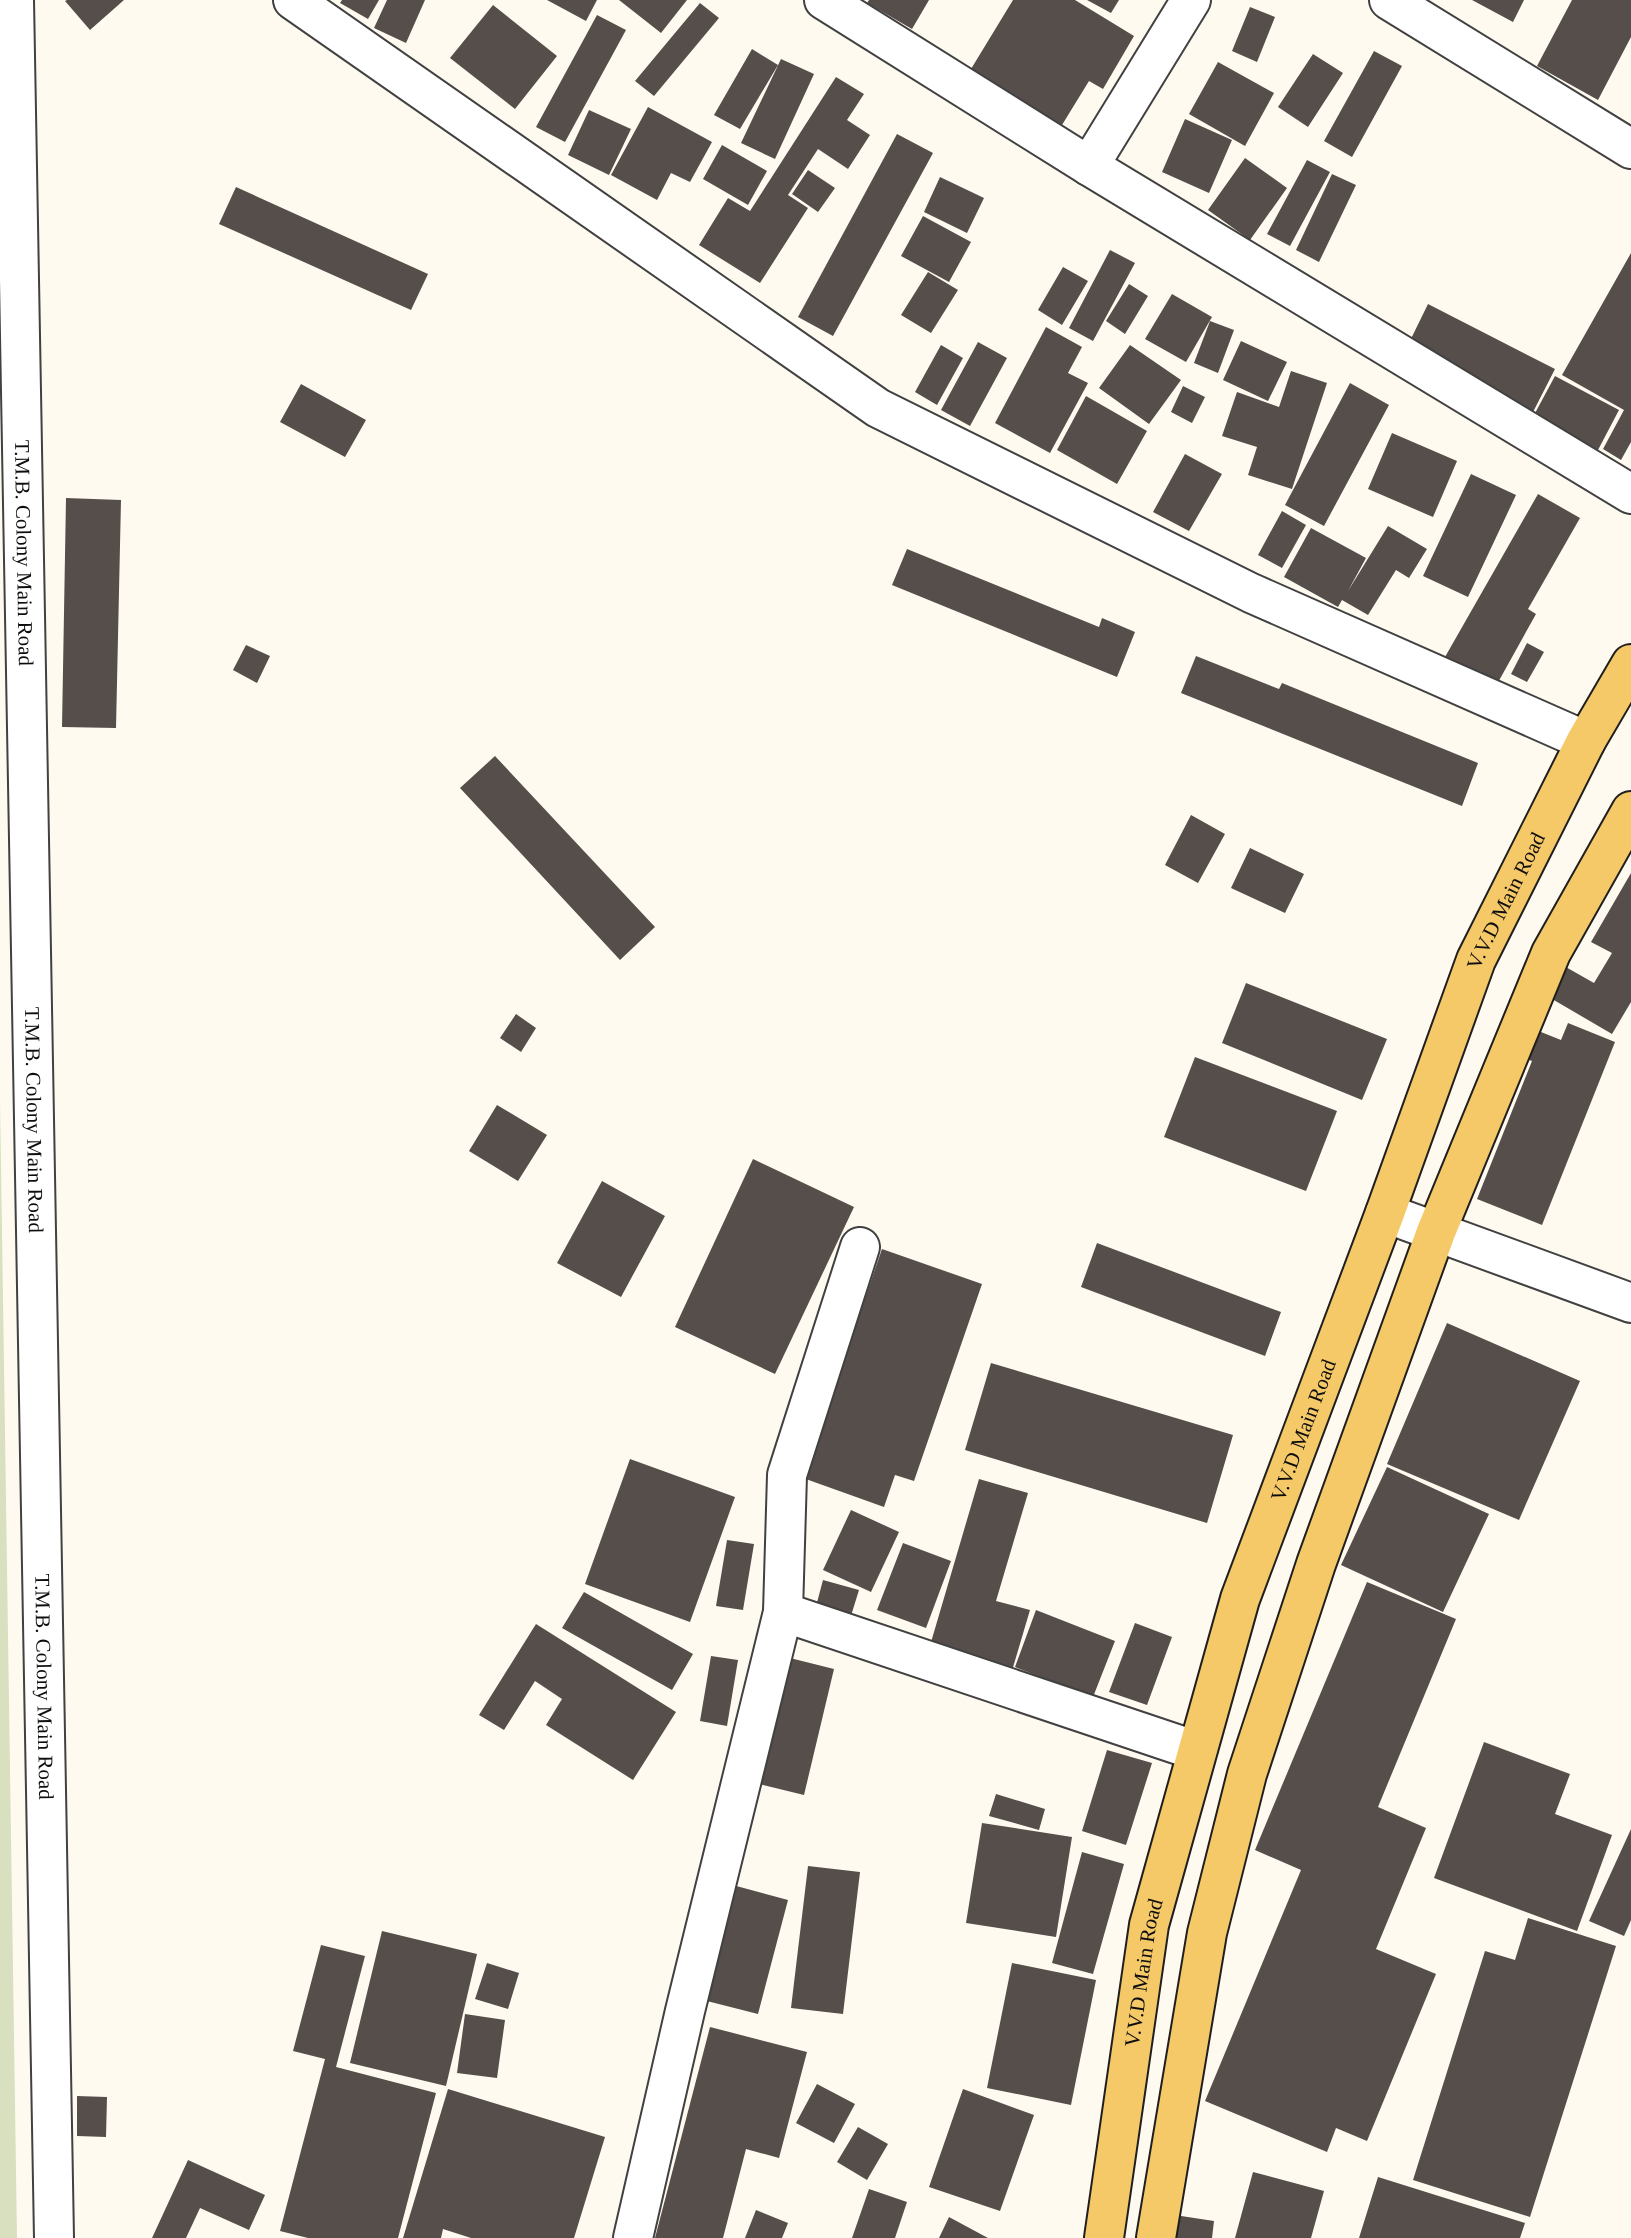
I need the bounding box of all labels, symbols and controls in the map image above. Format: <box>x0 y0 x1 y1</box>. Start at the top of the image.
street label: T.M.B. Colony Main Road <box>10 440 38 667</box>
street label: V.V.D Main Road <box>1462 828 1550 972</box>
street label: T.M.B. Colony Main Road <box>20 1007 48 1234</box>
street label: V.V.D Main Road <box>1266 1355 1341 1505</box>
street label: T.M.B. Colony Main Road <box>30 1574 58 1800</box>
street label: V.V.D Main Road <box>1120 1896 1168 2049</box>

